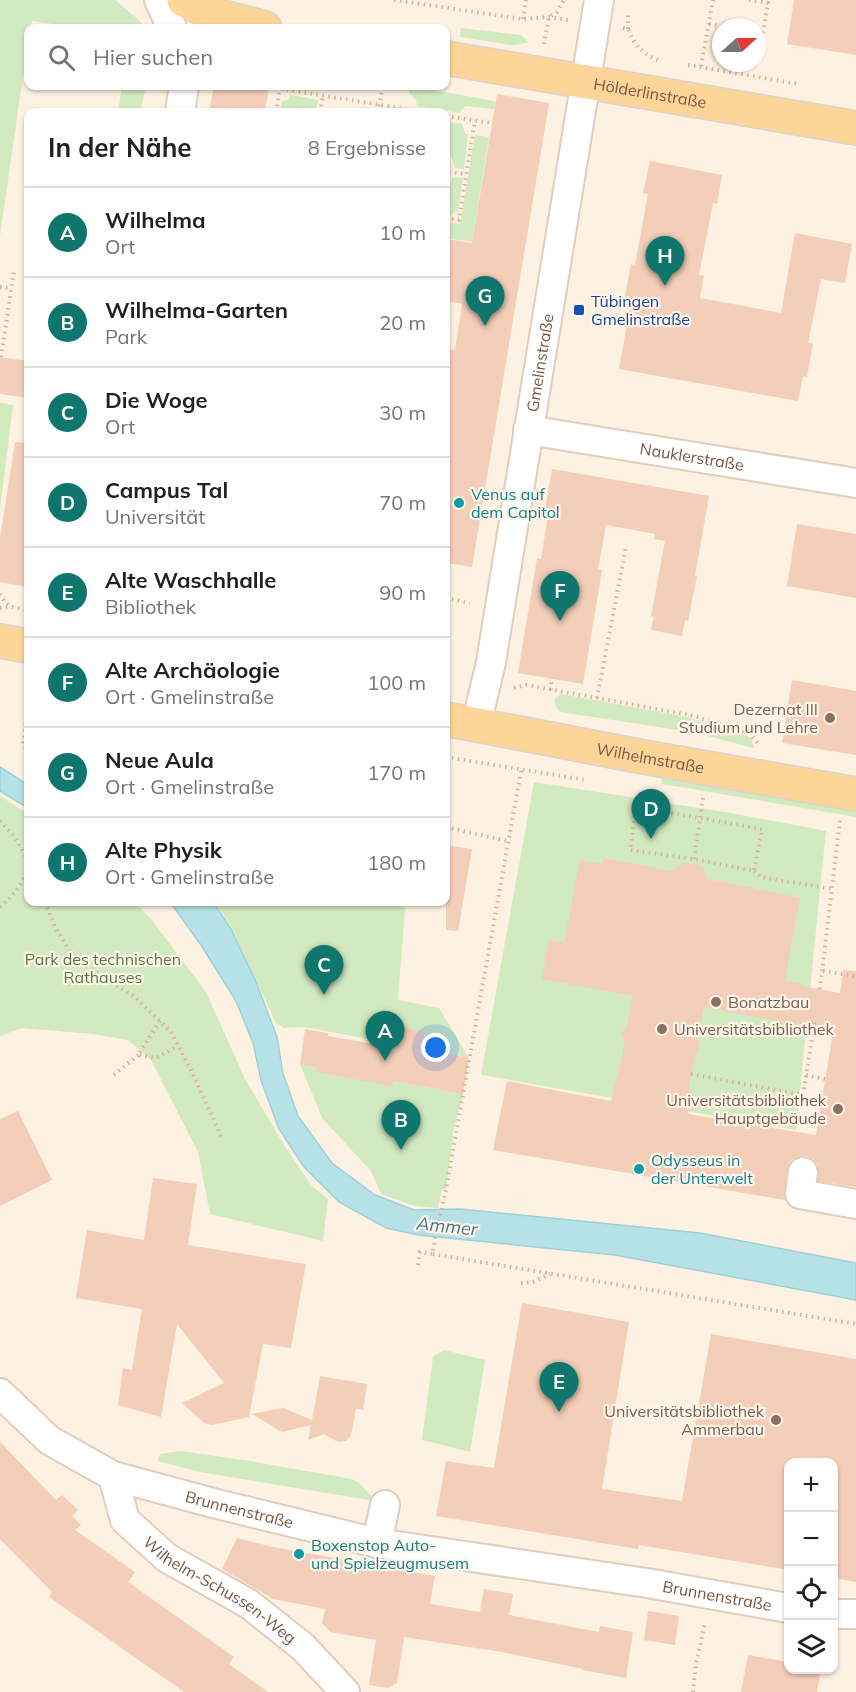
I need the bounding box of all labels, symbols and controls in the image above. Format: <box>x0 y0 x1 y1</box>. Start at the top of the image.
north arrow <box>712 18 766 72</box>
search box <box>24 24 450 90</box>
icon: search <box>45 41 78 74</box>
text: Hier suchen <box>93 43 213 71</box>
street label: Hölderlinstraße <box>592 73 708 112</box>
text: In der Nähe <box>48 131 192 164</box>
text: 8 Ergebnisse <box>308 135 426 160</box>
text: Wilhelma <box>105 206 206 234</box>
text: A <box>60 220 75 245</box>
text: 10 m <box>379 220 426 245</box>
text: Ort <box>105 234 135 259</box>
pin: H <box>646 236 684 286</box>
pin: G <box>466 276 504 326</box>
place label: Tübingen Gmelinstraße <box>591 291 690 329</box>
text: Wilhelma-Garten <box>105 296 288 324</box>
marker: Tübingen Gmelinstraße <box>572 303 586 317</box>
text: B <box>61 310 74 335</box>
text: 20 m <box>379 310 426 335</box>
street label: Gmelinstraße <box>522 312 558 413</box>
text: Park <box>105 324 147 349</box>
text: Die Woge <box>105 386 208 414</box>
text: C <box>61 400 74 425</box>
text: 30 m <box>379 400 426 425</box>
text: Ort <box>105 414 135 439</box>
street label: Nauklerstraße <box>638 438 745 475</box>
text: Campus Tal <box>105 476 228 504</box>
place label: Venus auf dem Capitol <box>471 484 560 522</box>
text: D <box>60 490 75 515</box>
text: 70 m <box>379 490 426 515</box>
marker: Venus auf dem Capitol <box>452 496 466 510</box>
text: Universität <box>105 504 205 529</box>
text: Alte Waschhalle <box>105 566 276 594</box>
pin: F <box>540 572 580 621</box>
text: E <box>62 580 73 605</box>
text: 90 m <box>379 580 426 605</box>
text: Bibliothek <box>105 594 196 619</box>
text: Alte Archäologie <box>105 656 280 684</box>
text: F <box>62 670 73 695</box>
text: 100 m <box>367 670 426 695</box>
text: Ort · Gmelinstraße <box>105 684 274 709</box>
place label: Dezernat III Studium und Lehre <box>679 699 818 737</box>
marker: Dezernat III Studium und Lehre <box>823 711 837 725</box>
street label: Wilhelmstraße <box>595 738 706 777</box>
text: Neue Aula <box>105 746 214 774</box>
text: G <box>60 760 75 785</box>
text: 170 m <box>367 760 426 785</box>
text: Ort · Gmelinstraße <box>105 774 274 799</box>
pin: D <box>632 790 670 839</box>
text: Alte Physik <box>105 836 222 864</box>
text: H <box>60 850 75 875</box>
text: 180 m <box>367 850 426 875</box>
text: Ort · Gmelinstraße <box>105 864 274 889</box>
pin: C <box>304 946 344 995</box>
park label: Park des technischen Rathauses <box>25 949 181 987</box>
place label: Bonatzbau <box>728 992 809 1012</box>
marker: Bonatzbau <box>709 995 723 1009</box>
pin: A <box>366 1012 404 1061</box>
place label: Universitätsbibliothek <box>674 1019 835 1039</box>
marker: Universitätsbibliothek <box>655 1022 669 1036</box>
your location <box>421 1033 450 1062</box>
place label: Universitätsbibliothek Hauptgebäude <box>666 1090 827 1128</box>
pin: B <box>382 1100 420 1150</box>
marker: Universitätsbibliothek Hauptgebäude <box>831 1102 845 1116</box>
place label: Odysseus in der Unterwelt <box>651 1150 753 1188</box>
marker: Odysseus in der Unterwelt <box>632 1162 646 1176</box>
water label: Ammer <box>414 1211 480 1241</box>
pin: E <box>540 1362 578 1412</box>
place label: Universitätsbibliothek Ammerbau <box>604 1401 765 1439</box>
marker: Universitätsbibliothek Ammerbau <box>769 1413 783 1427</box>
map controls <box>784 1458 838 1674</box>
button: + <box>784 1458 838 1512</box>
street label: Brunnenstraße <box>183 1486 295 1532</box>
button: − <box>784 1512 838 1566</box>
street label: Wilhelm-Schussen-Weg <box>139 1532 300 1648</box>
place label: Boxenstop Auto- und Spielzeugmusem <box>311 1535 469 1573</box>
marker: Boxenstop Auto- und Spielzeugmusem <box>292 1547 306 1561</box>
button: locate <box>784 1566 838 1620</box>
street label: Brunnenstraße <box>661 1576 773 1615</box>
button: layers <box>784 1620 838 1674</box>

